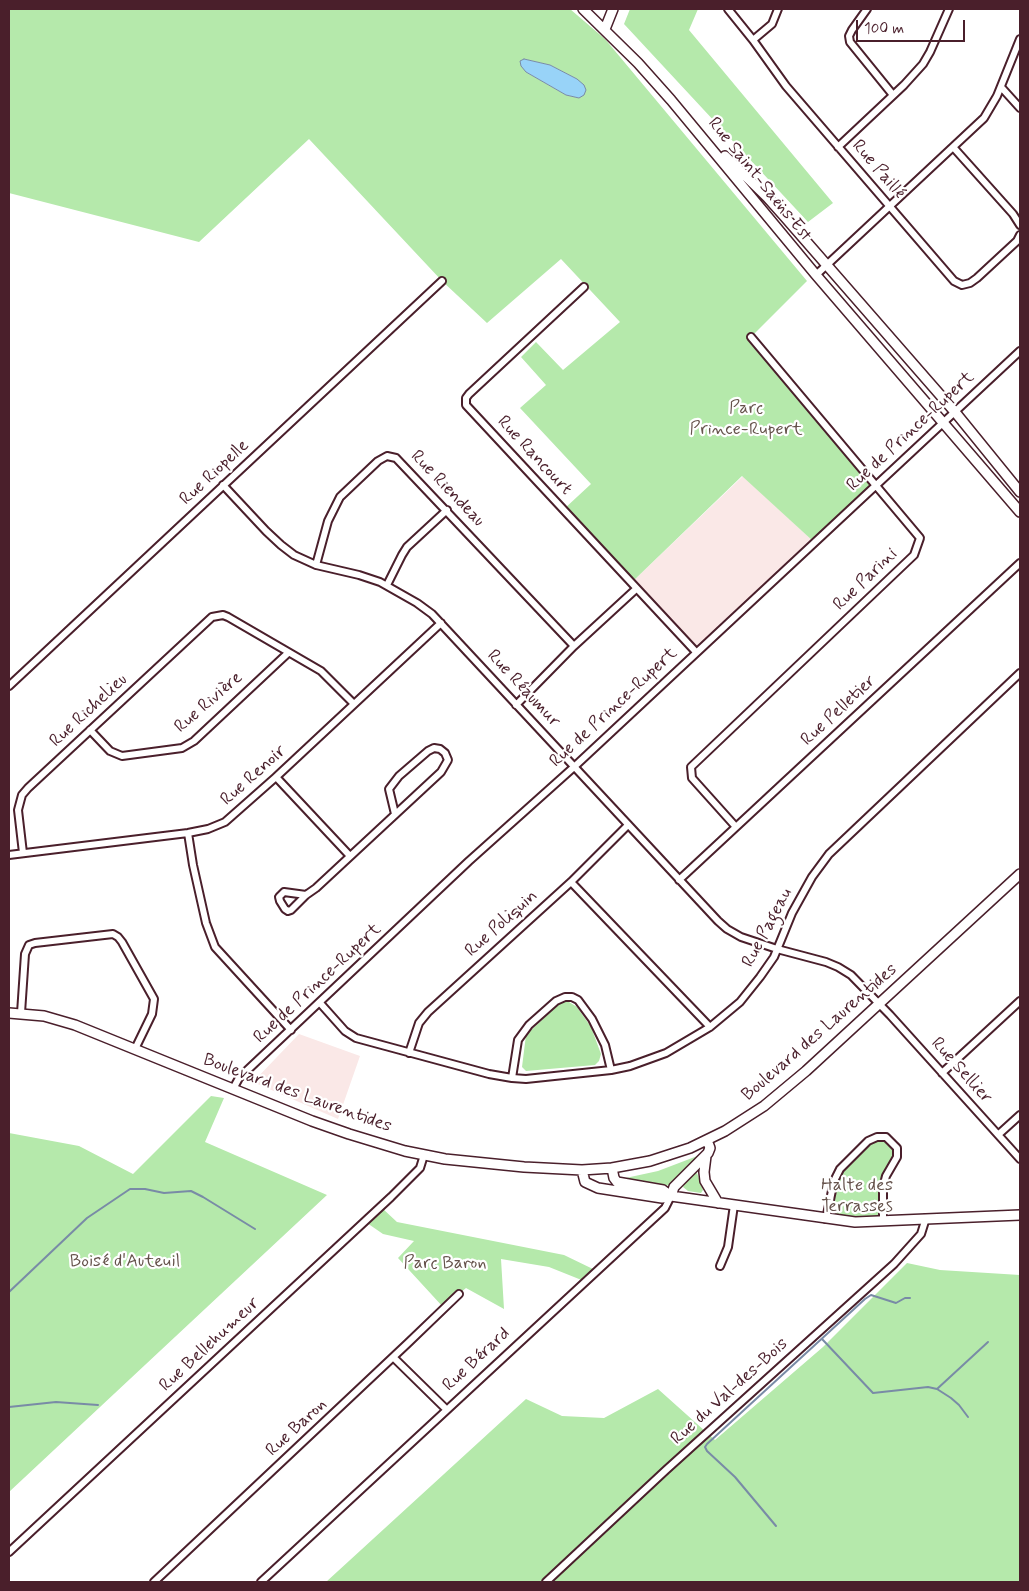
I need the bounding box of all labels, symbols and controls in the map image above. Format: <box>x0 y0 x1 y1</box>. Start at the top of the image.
scale bar <box>859 10 968 42</box>
text: 100 m <box>864 19 904 39</box>
street label: Rue Saint-Saëns Est <box>702 114 816 246</box>
street label: Rue Paillé <box>846 136 910 204</box>
street label: Rue de Prince-Rupert <box>843 367 979 497</box>
park label: Parc Prince-Rupert <box>690 398 802 440</box>
street label: Rue Rancourt <box>492 412 576 500</box>
street label: Rue Riopelle <box>176 436 254 510</box>
street label: Rue Riendeau <box>405 446 489 532</box>
street label: Rue Parini <box>829 544 903 616</box>
street label: Rue de Prince-Rupert <box>546 643 682 773</box>
street label: Rue Réaumur <box>482 646 564 732</box>
street label: Rue Rivière <box>171 668 247 738</box>
street label: Rue Richelieu <box>46 670 132 752</box>
street label: Rue Pelletier <box>797 671 881 751</box>
street label: Rue Renoir <box>217 741 291 811</box>
street label: Rue Pageau <box>738 885 798 971</box>
street label: Rue Poliquin <box>461 886 543 962</box>
street label: Rue de Prince-Rupert <box>250 919 386 1049</box>
street label: Boulevard des Laurentides <box>738 960 902 1106</box>
street label: Rue Sellier <box>926 1033 996 1109</box>
street label: Boulevard des Laurentides <box>200 1050 394 1138</box>
park label: Halte des Terrasses <box>821 1175 893 1218</box>
park label: Boisé d'Auteuil <box>70 1251 180 1273</box>
park label: Parc Baron <box>404 1253 486 1275</box>
street label: Rue Bellehumeur <box>156 1293 264 1397</box>
street label: Rue Bérard <box>439 1323 515 1397</box>
street label: Rue du Val-des-Bois <box>667 1334 793 1450</box>
street label: Rue Baron <box>262 1394 332 1462</box>

